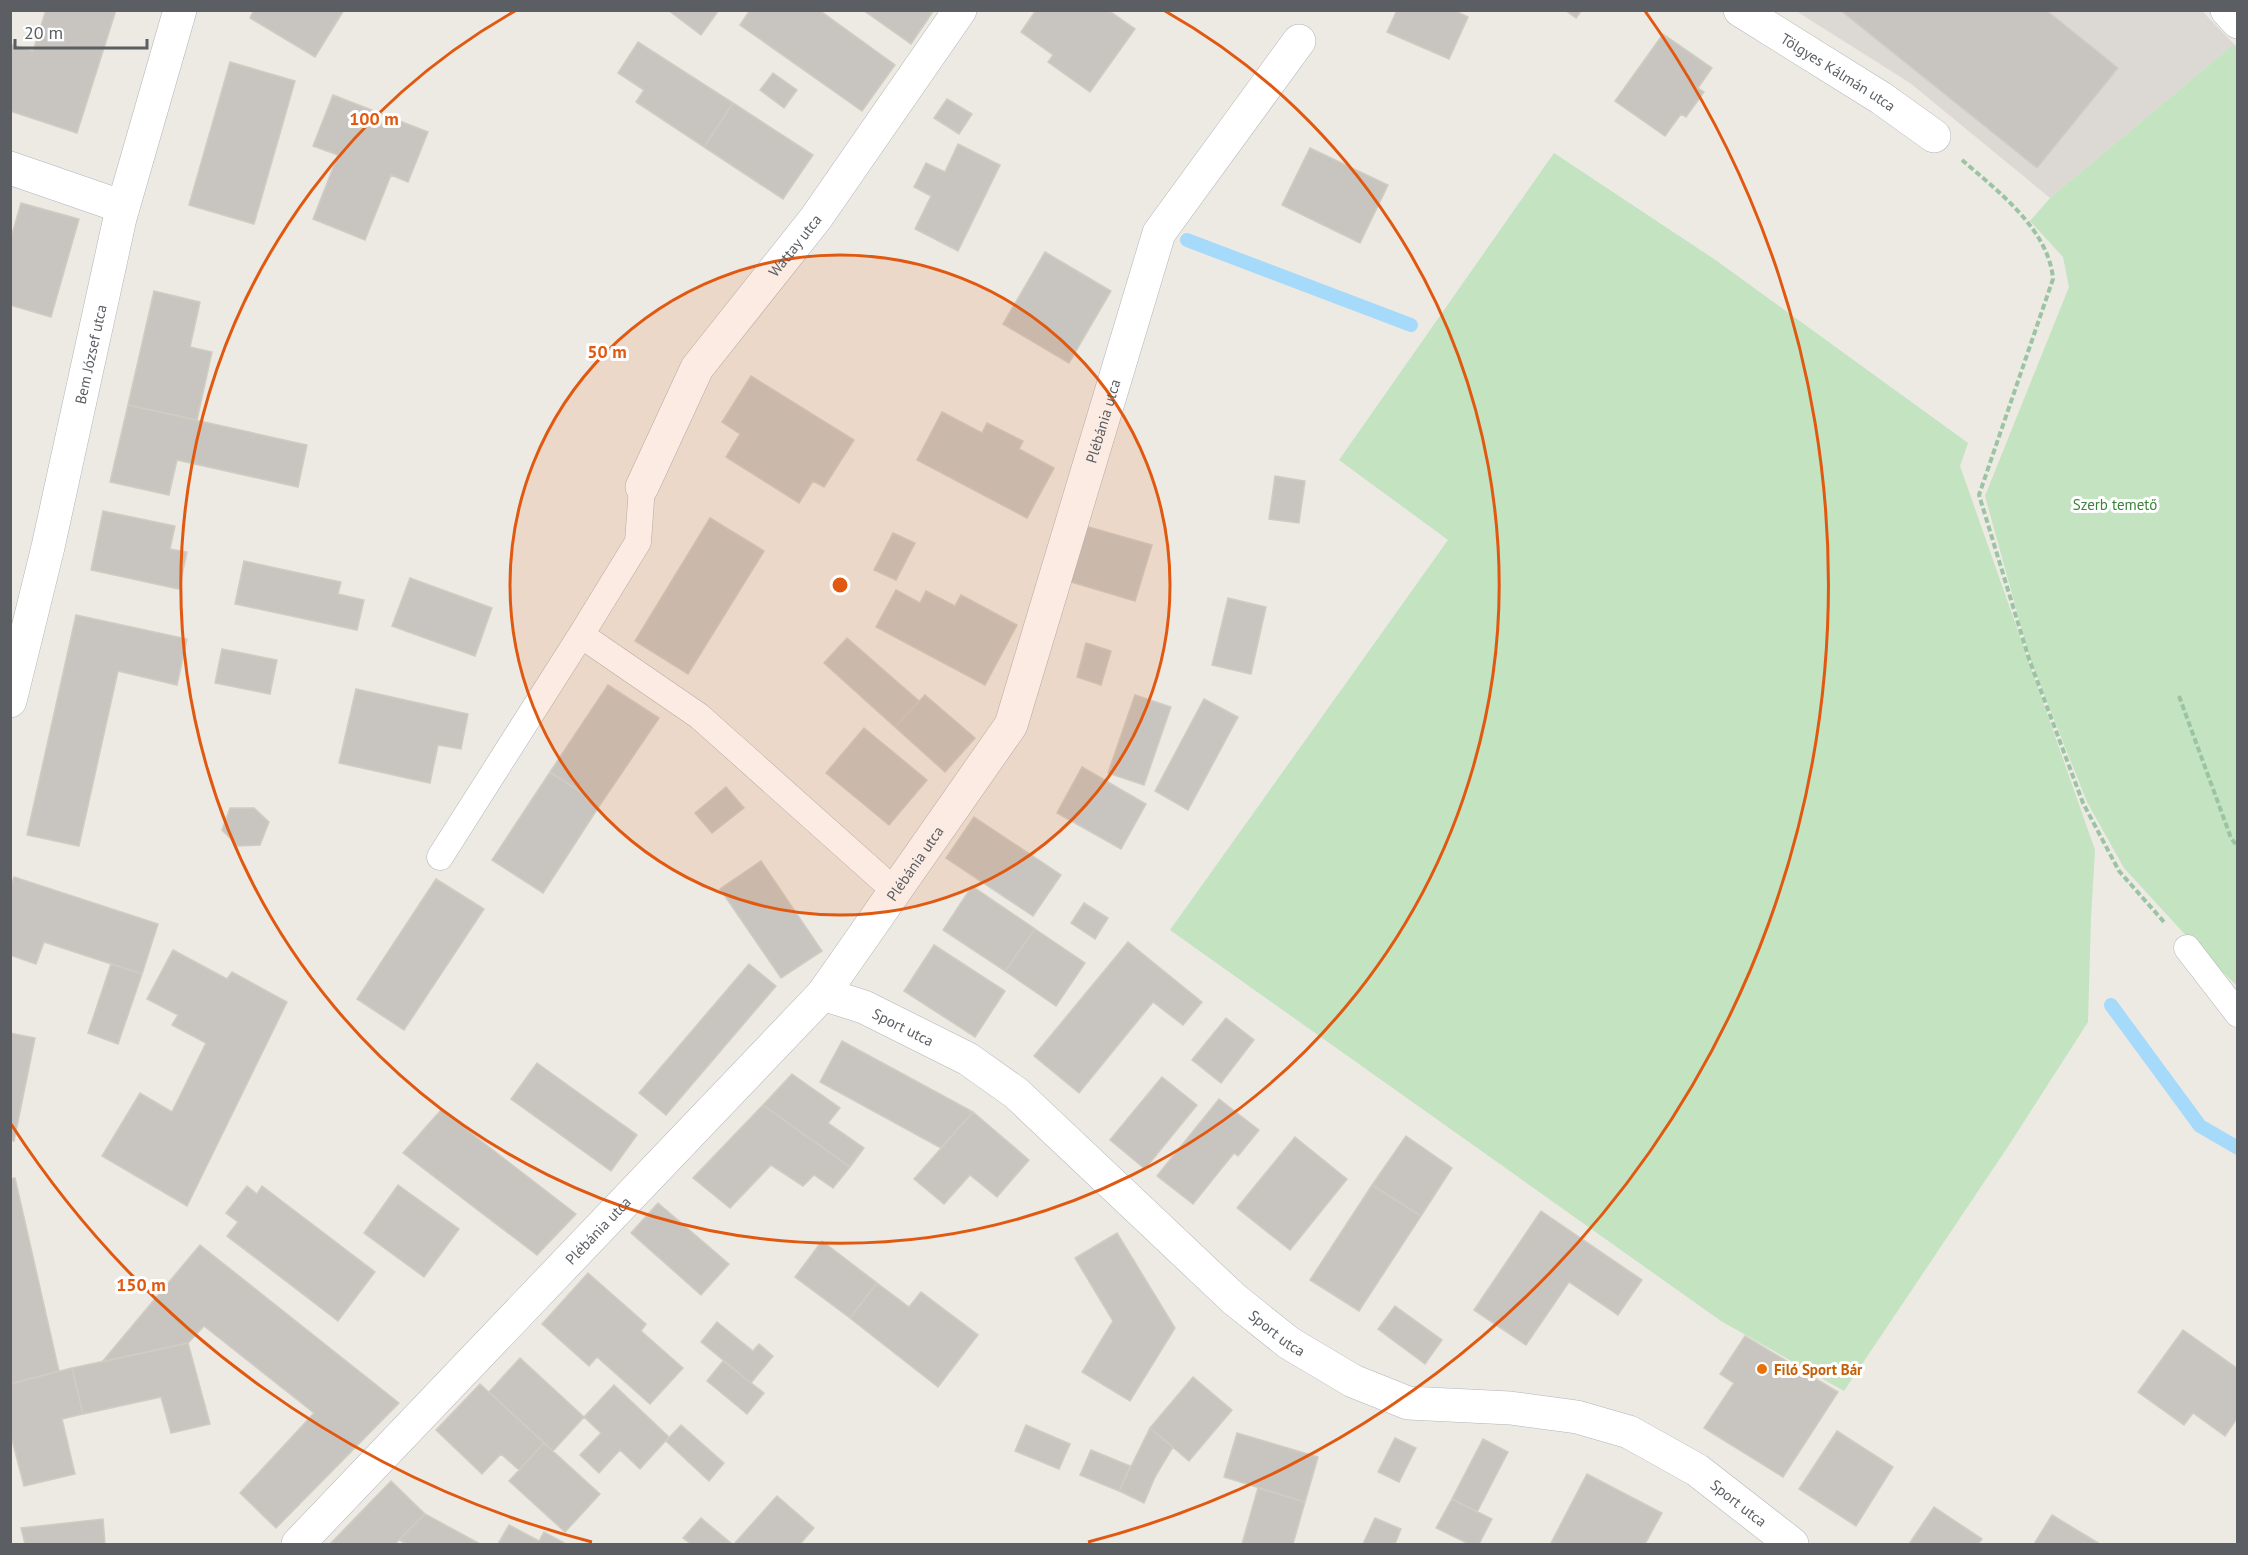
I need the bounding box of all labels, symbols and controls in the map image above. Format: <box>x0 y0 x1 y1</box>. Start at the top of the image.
scale bar <box>15 12 147 50</box>
text: 20 m <box>24 21 63 44</box>
street label: Tölgyes Kálmán utca <box>1777 28 1899 115</box>
text: 100 m <box>349 107 399 130</box>
street label: Wattay utca <box>764 210 825 280</box>
street label: Bem József utca <box>70 303 110 406</box>
text: 50 m <box>587 340 627 363</box>
street label: Plébánia utca <box>1081 377 1124 465</box>
park label: Szerb temető <box>2073 495 2157 514</box>
centre of rings <box>830 575 850 595</box>
street label: Plébánia utca <box>882 822 947 904</box>
street label: Sport utca <box>870 1003 937 1050</box>
street label: Plébánia utca <box>561 1192 635 1268</box>
text: 150 m <box>116 1273 166 1296</box>
street label: Sport utca <box>1245 1305 1309 1360</box>
place label: Filó Sport Bár <box>1774 1360 1863 1379</box>
marker: Filó Sport Bár <box>1755 1362 1769 1376</box>
street label: Sport utca <box>1707 1475 1771 1530</box>

